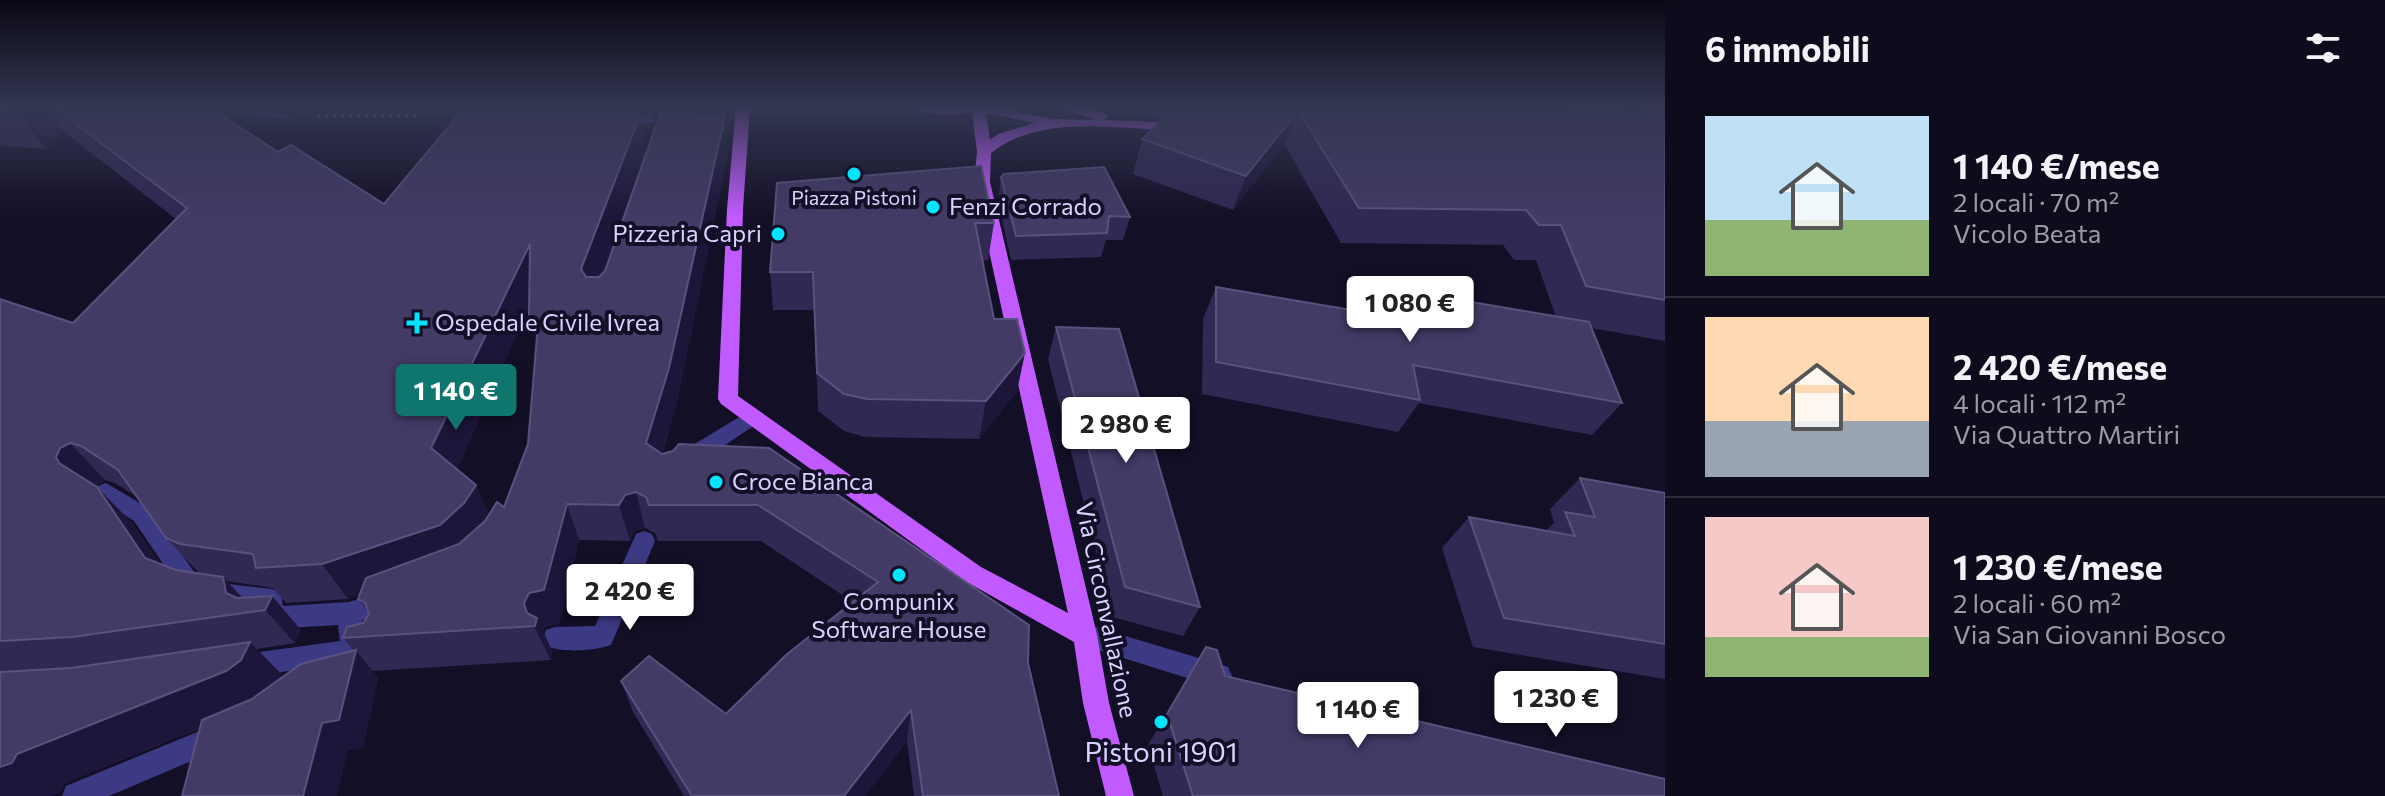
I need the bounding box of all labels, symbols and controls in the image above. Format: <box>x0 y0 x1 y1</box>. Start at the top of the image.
icon: filters <box>2301 26 2345 70</box>
text: 6 immobili <box>1705 27 1870 69</box>
text: 1 140 €/mese <box>1953 144 2160 186</box>
icon: home <box>1769 148 1865 244</box>
marker: Piazza Pistoni <box>845 165 863 183</box>
place label: Piazza Pistoni <box>791 185 917 209</box>
text: 2 locali · 70 m² <box>1953 186 2119 217</box>
place label: Fenzi Corrado <box>949 191 1102 220</box>
marker: Fenzi Corrado <box>924 198 942 216</box>
text: Vicolo Beata <box>1953 217 2101 248</box>
place label: Pizzeria Capri <box>612 218 762 247</box>
marker: Pizzeria Capri <box>769 225 787 243</box>
pin: 1 080 € <box>1336 276 1484 344</box>
text: 1 080 € <box>1365 286 1455 317</box>
place label: Ospedale Civile Ivrea <box>435 307 660 336</box>
marker: Ospedale Civile Ivrea <box>406 312 428 334</box>
text: 2 420 €/mese <box>1953 345 2167 387</box>
icon: home <box>1769 349 1865 445</box>
pin: 1 140 € <box>382 364 530 432</box>
text: 1 140 € <box>414 374 499 405</box>
text: 4 locali · 112 m² <box>1953 387 2126 418</box>
pin: 2 980 € <box>1052 397 1200 465</box>
text: 2 980 € <box>1080 407 1172 438</box>
text: Via Quattro Martiri <box>1953 418 2180 449</box>
place label: Croce Bianca <box>732 466 873 495</box>
marker: Croce Bianca <box>707 473 725 491</box>
street label: Via Circonvallazione <box>1070 499 1144 720</box>
text: 1 230 €/mese <box>1953 545 2163 587</box>
icon: home <box>1769 549 1865 645</box>
pin: 2 420 € <box>556 564 704 632</box>
marker: Compunix Software House <box>890 566 908 584</box>
text: 2 420 € <box>585 574 675 605</box>
place label: Compunix Software House <box>812 586 986 643</box>
text: 2 locali · 60 m² <box>1953 587 2121 618</box>
text: Via San Giovanni Bosco <box>1953 618 2226 649</box>
pin: 1 230 € <box>1482 671 1630 739</box>
text: 1 230 € <box>1512 681 1600 712</box>
pin: 1 140 € <box>1284 682 1432 750</box>
text: 1 140 € <box>1316 692 1401 723</box>
marker: Pistoni 1901 <box>1152 713 1170 731</box>
place label: Pistoni 1901 <box>1084 734 1238 768</box>

